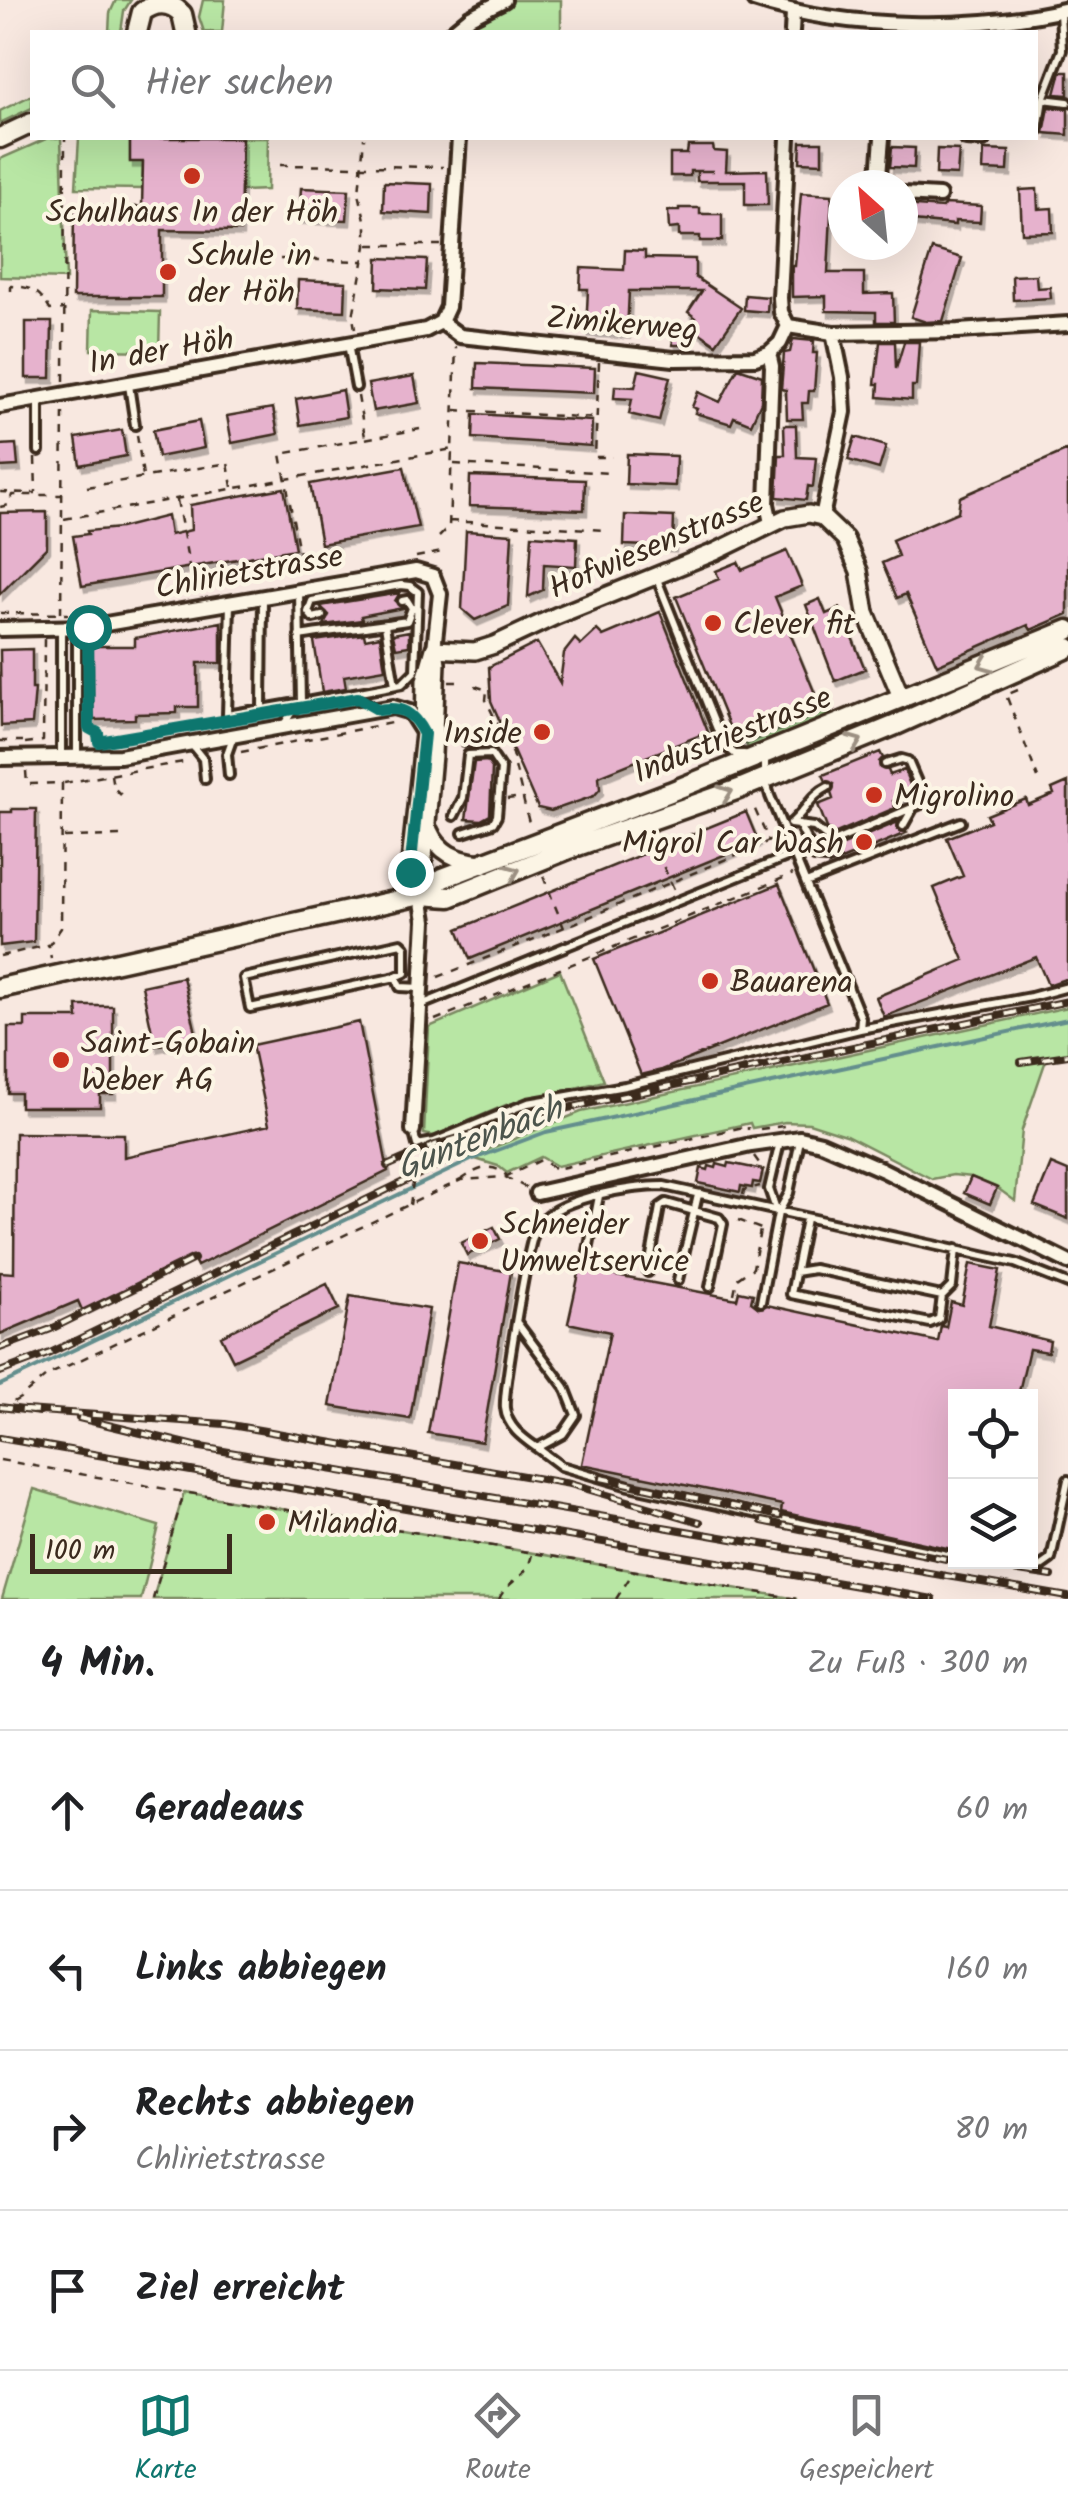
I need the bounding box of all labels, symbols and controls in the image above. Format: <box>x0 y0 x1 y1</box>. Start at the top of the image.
search box <box>30 30 1038 140</box>
text: Hier suchen <box>145 55 334 115</box>
icon: search <box>65 58 120 113</box>
marker: Schulhaus In der Höh <box>181 165 203 187</box>
north arrow <box>828 170 918 260</box>
place label: Schulhaus In der Höh <box>46 188 338 239</box>
place label: Schule in der Höh <box>188 231 312 319</box>
marker: Schule in der Höh <box>157 261 179 283</box>
street label: Zimikerweg <box>544 293 700 358</box>
street label: In der Höh <box>85 315 238 390</box>
street label: Hofwiesenstrasse <box>541 478 773 615</box>
street label: Chlirietstrasse <box>151 532 347 615</box>
place label: Clever fit <box>733 600 856 651</box>
route start <box>66 605 112 651</box>
marker: Clever fit <box>702 612 724 634</box>
one-way arrow <box>977 653 995 673</box>
street label: Industriestrasse <box>626 673 840 799</box>
place label: Inside <box>443 709 522 760</box>
marker: Inside <box>531 721 553 743</box>
one-way arrow <box>845 733 863 753</box>
place label: Migrolino <box>894 772 1014 823</box>
one-way arrow <box>717 784 734 805</box>
marker: Migrolino <box>863 784 885 806</box>
place label: Migrol Car Wash <box>622 819 844 870</box>
marker: Migrol Car Wash <box>853 831 875 853</box>
route end <box>388 850 434 896</box>
one-way arrow <box>503 863 521 883</box>
place label: Bauarena <box>730 958 853 1009</box>
marker: Bauarena <box>699 970 721 992</box>
place label: Saint-Gobain Weber AG <box>81 1019 255 1107</box>
marker: Saint-Gobain Weber AG <box>50 1049 72 1071</box>
water label: Guntenbach <box>389 1081 574 1197</box>
place label: Schneider Umweltservice <box>500 1200 689 1288</box>
marker: Schneider Umweltservice <box>469 1230 491 1252</box>
map controls <box>948 1389 1038 1569</box>
button: locate <box>948 1389 1038 1479</box>
button: layers <box>948 1479 1038 1569</box>
place label: Milandia <box>287 1499 398 1550</box>
marker: Milandia <box>256 1511 278 1533</box>
scale bar <box>30 1529 232 1574</box>
text: 100 m <box>45 1529 115 1574</box>
text: 4 Min. <box>40 1631 155 1698</box>
text: Zu Fuß · 300 m <box>807 1639 1028 1690</box>
text: Geradeaus <box>135 1780 304 1840</box>
icon: ahead <box>40 1783 95 1838</box>
text: 60 m <box>956 1785 1028 1836</box>
text: Links abbiegen <box>135 1940 387 2000</box>
icon: left <box>40 1943 95 1998</box>
text: 160 m <box>946 1945 1028 1996</box>
text: Rechts abbiegen <box>135 2075 415 2135</box>
icon: right <box>40 2103 95 2158</box>
text: 80 m <box>954 2105 1028 2156</box>
text: Chlirietstrasse <box>135 2135 325 2186</box>
text: Ziel erreicht <box>135 2260 344 2320</box>
icon: arrive <box>40 2263 95 2318</box>
tab: Karte <box>134 2388 197 2493</box>
tab: Route <box>465 2388 531 2493</box>
tab: Gespeichert <box>799 2388 934 2493</box>

